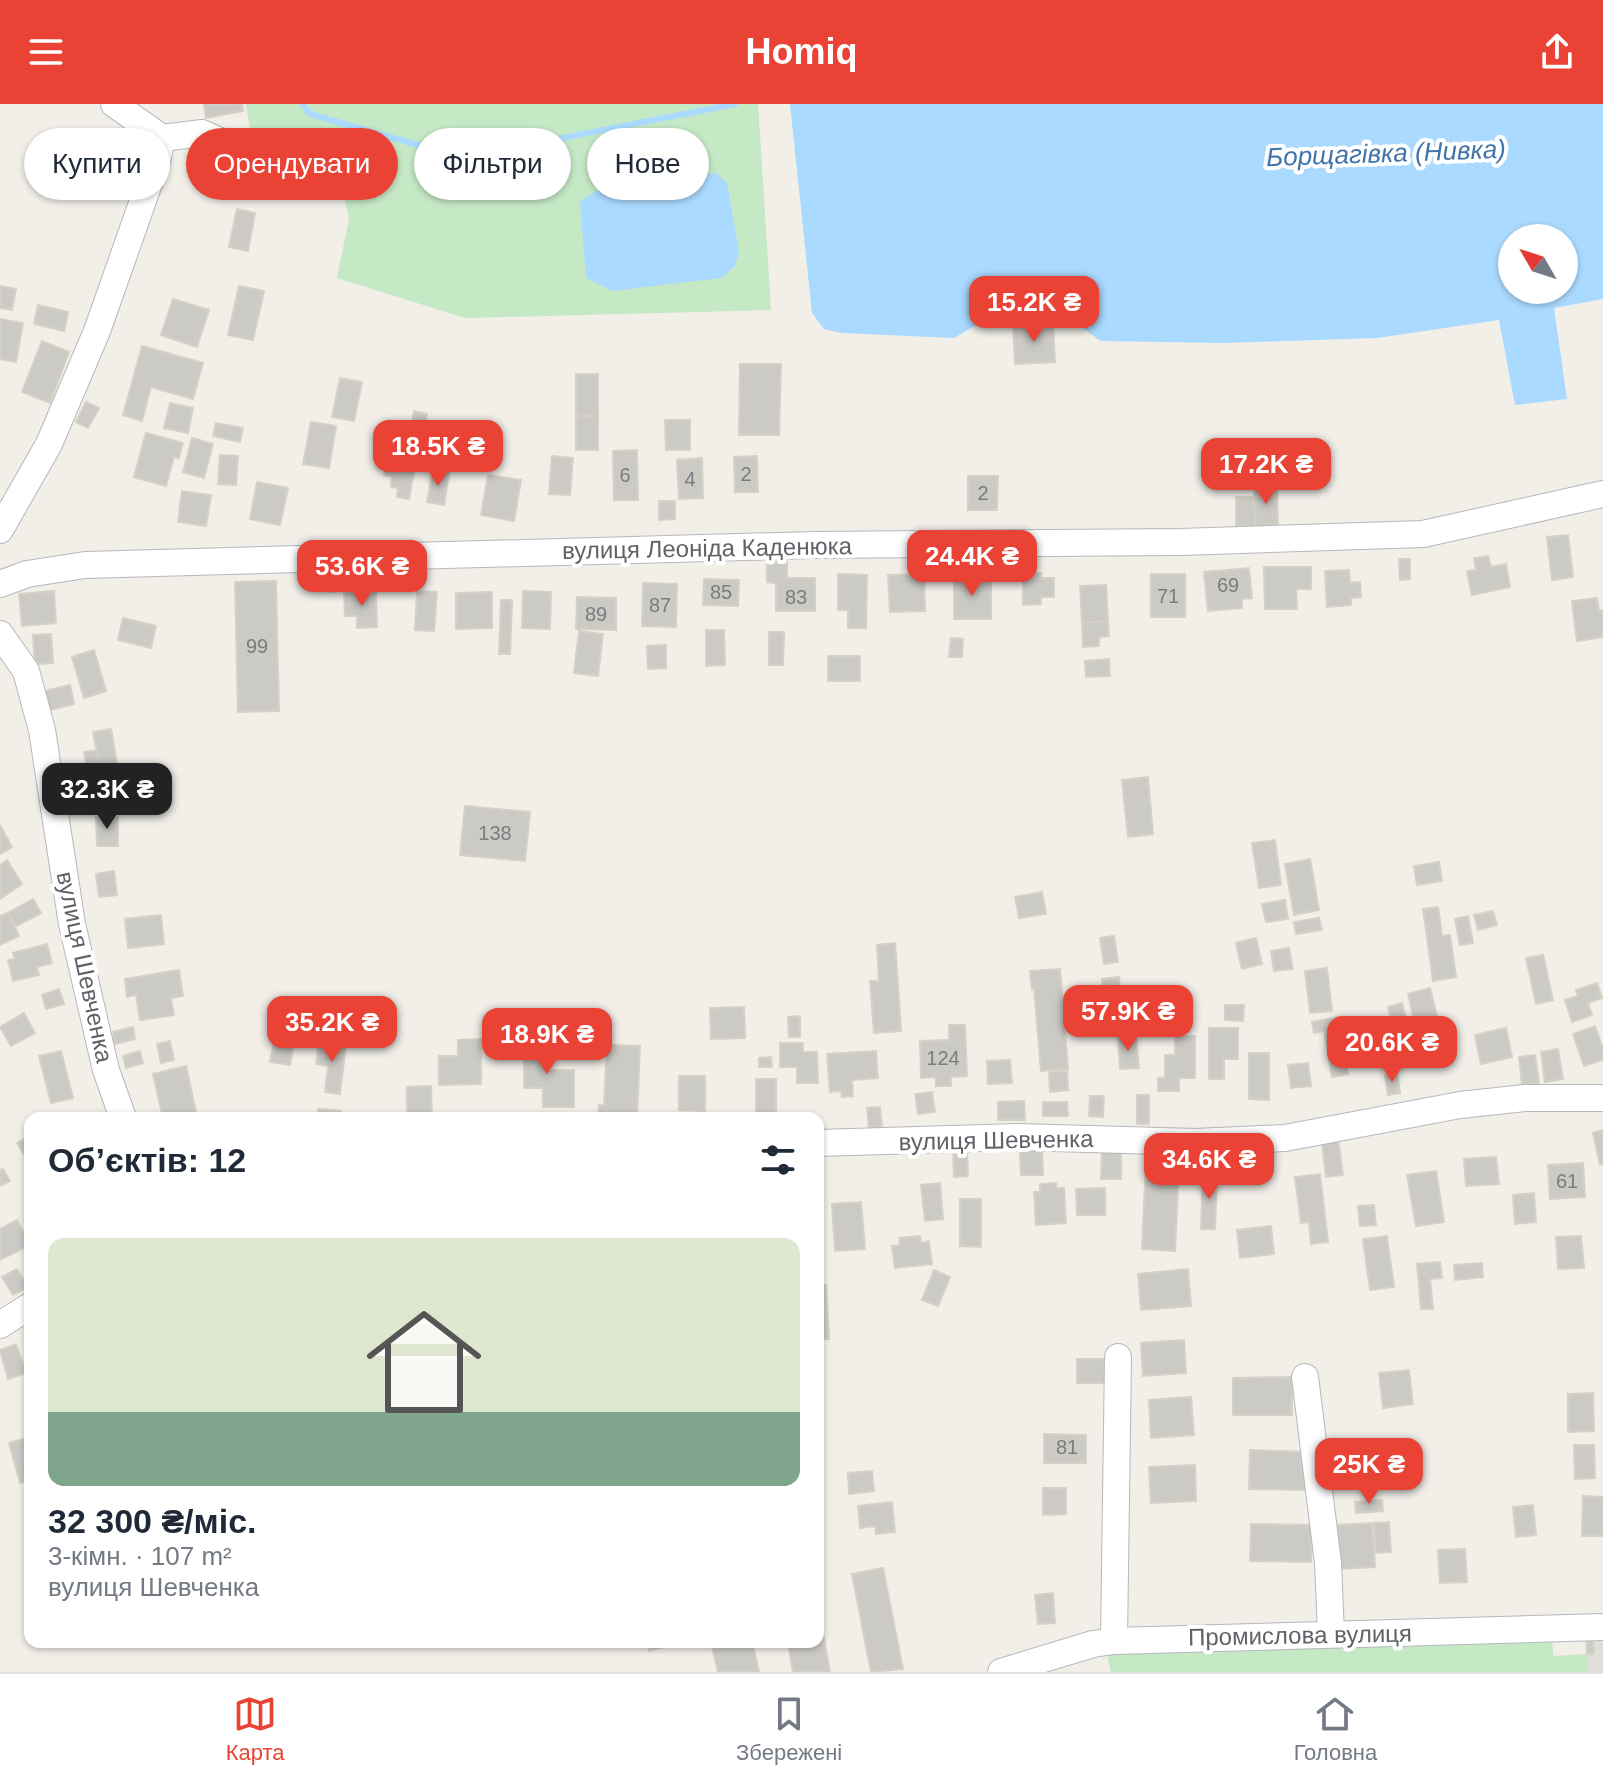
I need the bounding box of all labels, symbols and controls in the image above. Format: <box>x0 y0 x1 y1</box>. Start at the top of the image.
icon: menu <box>24 30 68 74</box>
icon: share <box>1535 30 1579 74</box>
text: Homiq <box>746 31 858 72</box>
chip: Купити <box>24 128 170 200</box>
chip: Орендувати <box>186 128 398 200</box>
chip: Фільтри <box>414 128 571 200</box>
chip: Нове <box>587 128 709 200</box>
water label: Борщагівка (Нивка) <box>1266 134 1506 172</box>
north arrow <box>1498 224 1578 304</box>
map controls <box>1498 224 1578 304</box>
pin: 15.2K ₴ <box>960 276 1108 344</box>
text: 15.2K ₴ <box>987 287 1081 317</box>
pin: 18.5K ₴ <box>364 420 512 488</box>
text: 18.5K ₴ <box>391 431 485 461</box>
pin: 17.2K ₴ <box>1192 438 1340 506</box>
text: 17.2K ₴ <box>1219 449 1313 479</box>
house number: 2 <box>740 463 752 485</box>
house number: 6 <box>619 464 631 486</box>
house number: 4 <box>684 468 696 490</box>
house number: 2 <box>977 482 989 504</box>
pin: 24.4K ₴ <box>898 530 1046 598</box>
street label: вулиця Леоніда Каденюка <box>562 532 853 564</box>
pin: 53.6K ₴ <box>288 540 436 608</box>
text: 24.4K ₴ <box>925 541 1019 571</box>
text: 53.6K ₴ <box>315 551 409 581</box>
house number: 69 <box>1217 574 1239 596</box>
house number: 85 <box>710 581 732 603</box>
house number: 71 <box>1157 585 1179 607</box>
house number: 83 <box>785 586 807 608</box>
house number: 87 <box>649 594 671 616</box>
house number: 89 <box>585 603 607 625</box>
house number: 99 <box>246 635 268 657</box>
pin: 32.3K ₴ <box>33 763 181 831</box>
text: 32.3K ₴ <box>60 774 154 804</box>
house number: 138 <box>478 822 512 844</box>
street label: вулиця Шевченка <box>52 869 119 1066</box>
pin: 57.9K ₴ <box>1054 985 1202 1053</box>
pin: 35.2K ₴ <box>258 996 406 1064</box>
text: 57.9K ₴ <box>1081 996 1175 1026</box>
text: 35.2K ₴ <box>285 1007 379 1037</box>
pin: 18.9K ₴ <box>473 1008 621 1076</box>
pin: 20.6K ₴ <box>1318 1016 1466 1084</box>
text: 18.9K ₴ <box>500 1019 594 1049</box>
text: 20.6K ₴ <box>1345 1027 1439 1057</box>
house number: 124 <box>926 1047 960 1069</box>
street label: вулиця Шевченка <box>898 1125 1094 1155</box>
pin: 34.6K ₴ <box>1135 1133 1283 1201</box>
icon: filters <box>756 1138 800 1182</box>
text: Об’єктів: 12 <box>48 1141 246 1179</box>
text: 34.6K ₴ <box>1162 1144 1256 1174</box>
house number: 61 <box>1556 1170 1578 1192</box>
icon: home <box>352 1290 496 1434</box>
house number: 81 <box>1056 1436 1078 1458</box>
pin: 25K ₴ <box>1313 1438 1425 1506</box>
text: 25K ₴ <box>1333 1449 1405 1479</box>
text: 32 300 ₴/міс. <box>48 1502 257 1540</box>
text: 3-кімн. · 107 m² <box>48 1541 232 1571</box>
text: вулиця Шевченка <box>48 1572 259 1602</box>
street label: Промислова вулиця <box>1188 1620 1412 1650</box>
tab: Карта <box>226 1692 285 1766</box>
tab: Збережені <box>736 1692 842 1766</box>
tab: Головна <box>1294 1692 1377 1766</box>

